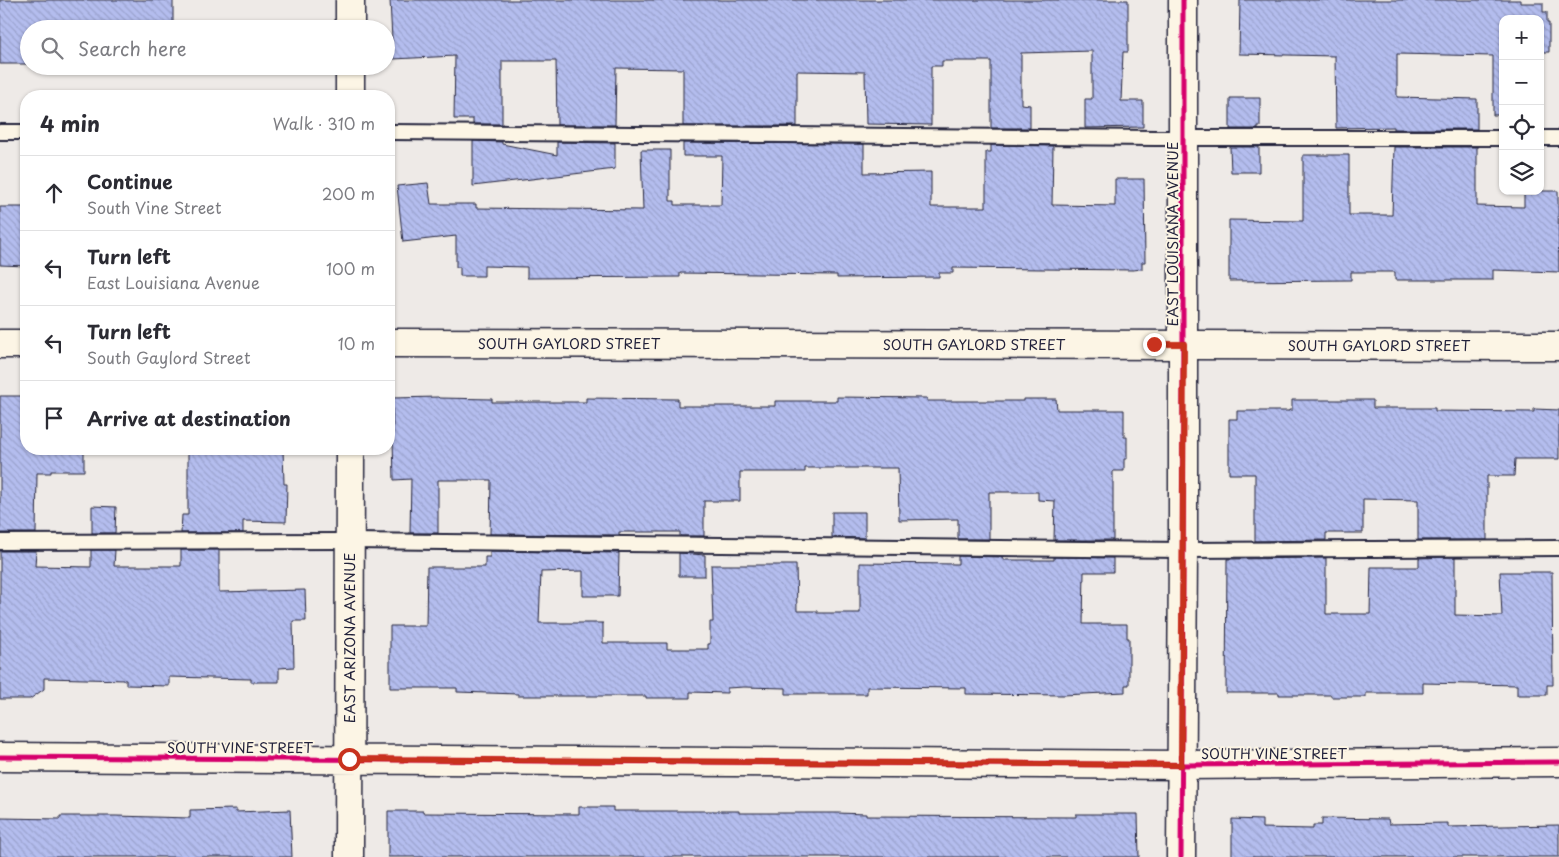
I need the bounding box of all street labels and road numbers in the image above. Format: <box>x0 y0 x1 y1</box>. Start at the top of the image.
street label: EAST LOUISIANA AVENUE <box>1162 141 1183 326</box>
street label: SOUTH GAYLORD STREET <box>478 333 661 354</box>
street label: SOUTH GAYLORD STREET <box>883 334 1066 355</box>
street label: SOUTH GAYLORD STREET <box>1288 335 1471 356</box>
street label: EAST ARIZONA AVENUE <box>339 553 360 723</box>
street label: SOUTH VINE STREET <box>167 737 314 758</box>
street label: SOUTH VINE STREET <box>1201 743 1348 764</box>

